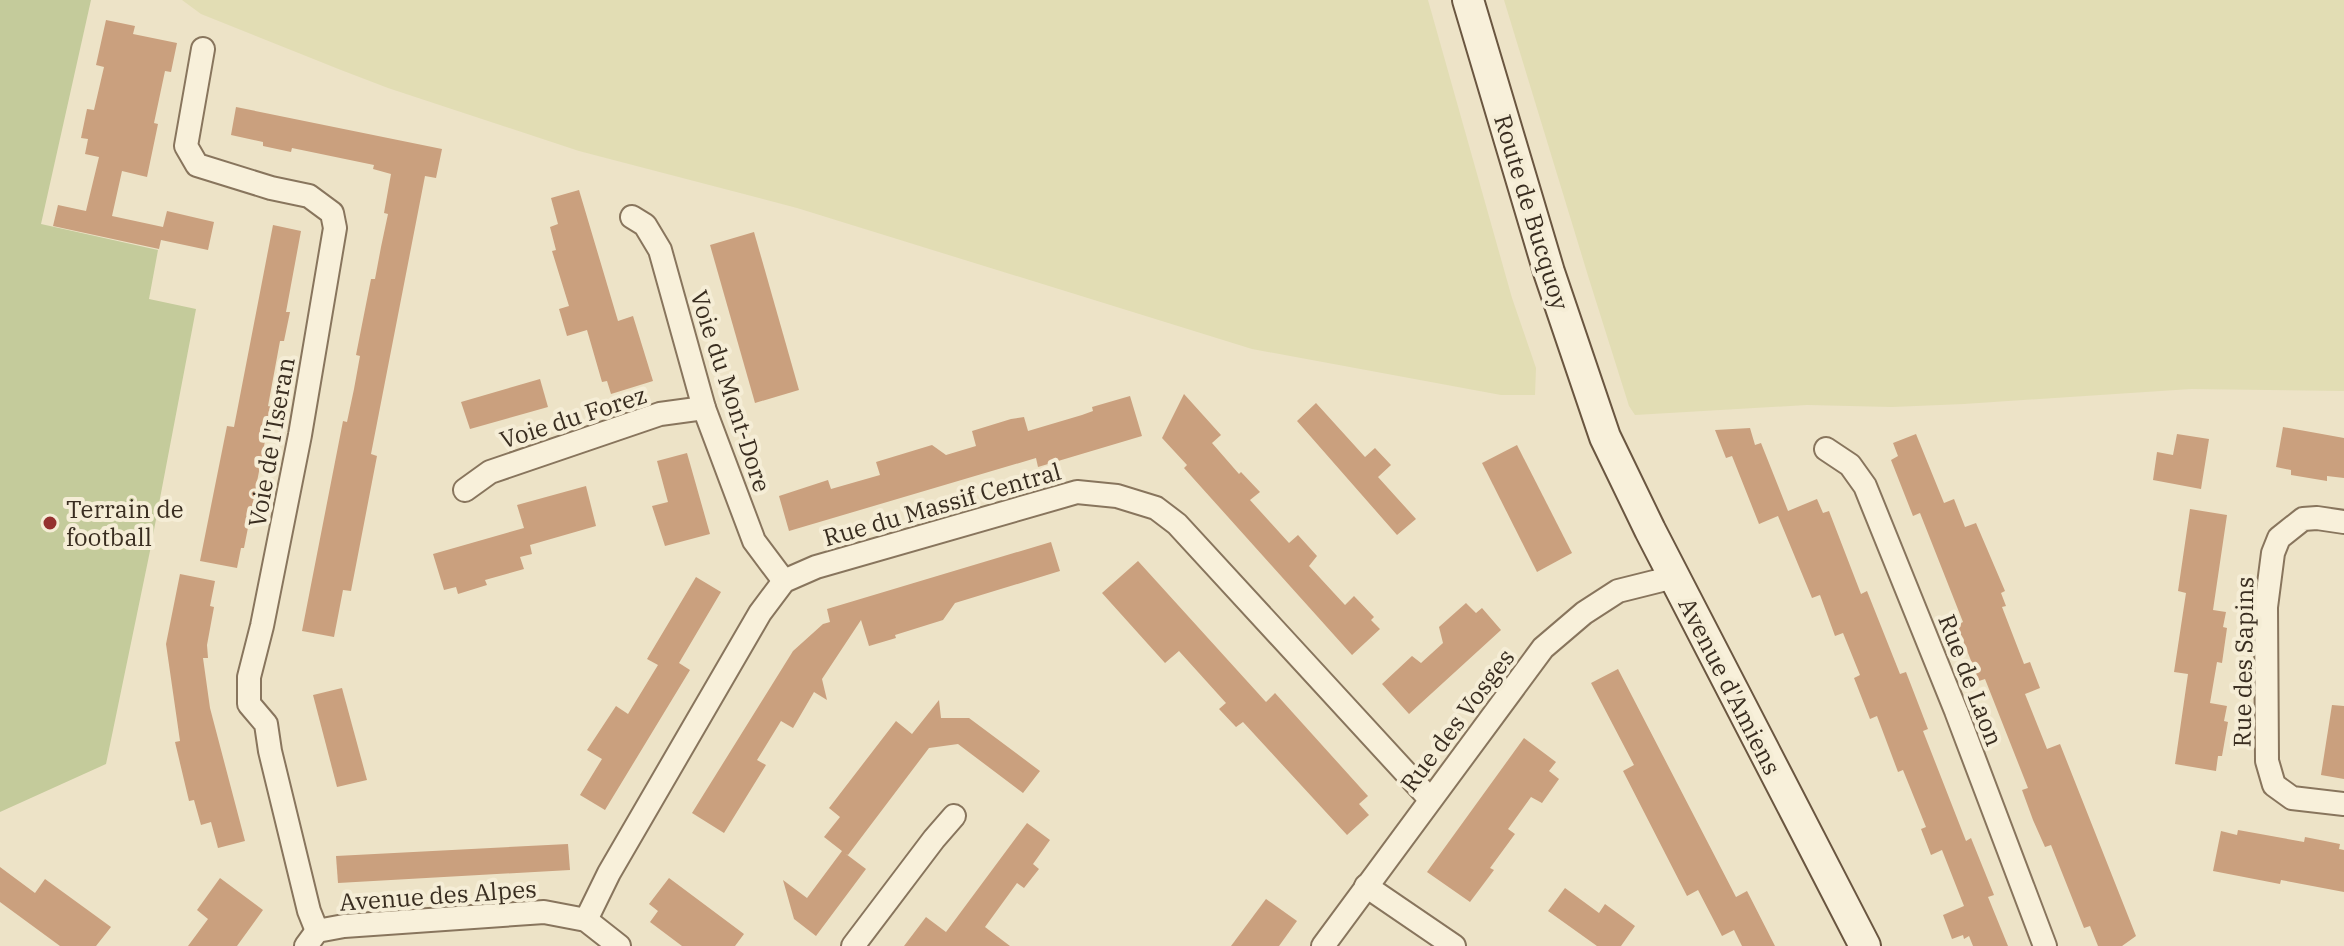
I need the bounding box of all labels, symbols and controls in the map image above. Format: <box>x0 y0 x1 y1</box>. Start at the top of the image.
street label: Route de Bucquoy <box>1487 111 1577 314</box>
street label: Voie du Mont-Dore <box>683 286 779 496</box>
street label: Voie de l'Iseran <box>240 354 302 530</box>
street label: Voie du Forez <box>496 378 650 456</box>
street label: Rue du Massif Central <box>819 455 1065 553</box>
place label: Terrain de football <box>66 493 184 553</box>
marker: Terrain de football <box>41 514 59 532</box>
street label: Rue des Sapins <box>2226 576 2260 748</box>
street label: Avenue d'Amiens <box>1671 592 1789 780</box>
street label: Rue de Laon <box>1931 610 2011 750</box>
street label: Rue des Vosges <box>1393 642 1521 798</box>
street label: Avenue des Alpes <box>338 872 538 918</box>

